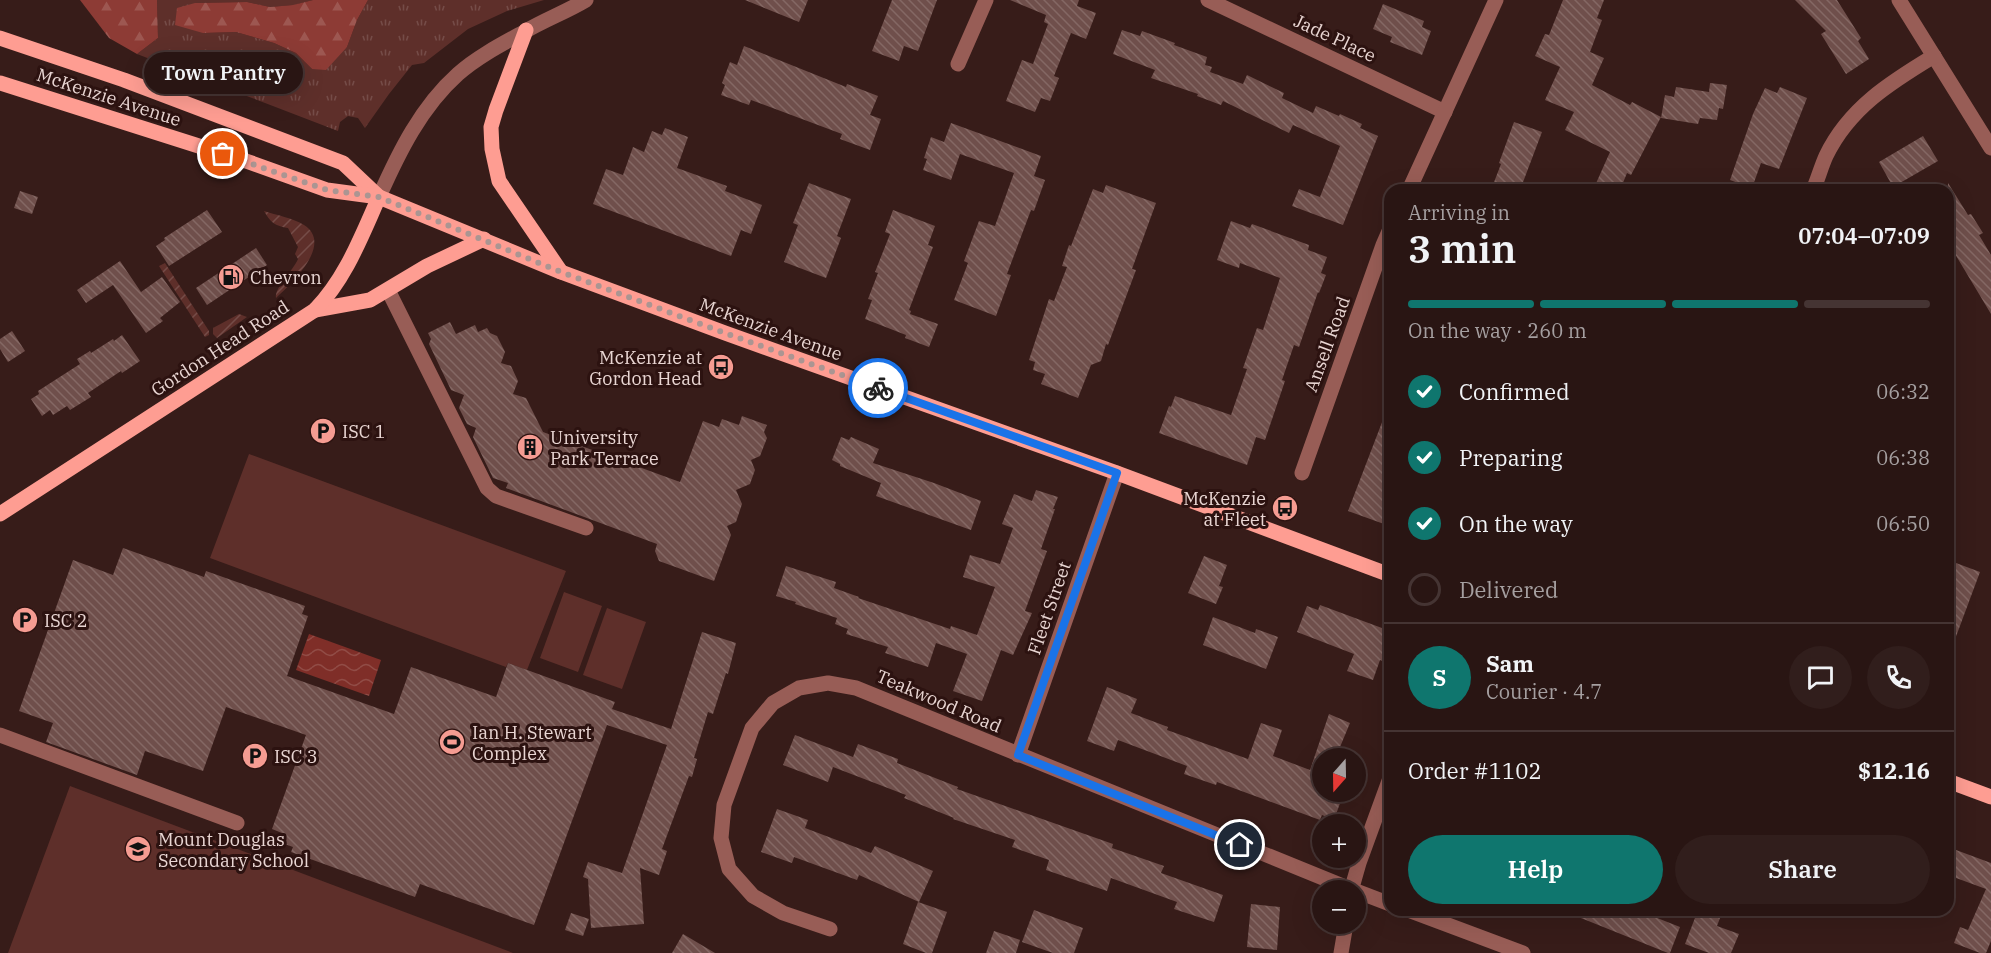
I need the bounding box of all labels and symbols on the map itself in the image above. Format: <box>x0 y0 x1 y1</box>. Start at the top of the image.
street label: Jade Place <box>1290 9 1380 67</box>
callout: Town Pantry <box>144 52 302 94</box>
street label: McKenzie Avenue <box>34 63 184 131</box>
pin <box>197 128 248 179</box>
fuel station icon: Chevron <box>216 262 246 292</box>
place label: Chevron <box>250 266 322 289</box>
street label: McKenzie Avenue <box>696 292 846 366</box>
street label: Ansell Road <box>1299 293 1355 395</box>
street label: Gordon Head Road <box>147 295 293 401</box>
place label: McKenzie at Gordon Head <box>589 346 702 390</box>
bus stop icon: McKenzie at Gordon Head <box>706 352 736 382</box>
courier <box>848 358 908 418</box>
parking icon: ISC 1 <box>308 416 338 446</box>
place label: ISC 1 <box>342 420 385 443</box>
place label: University Park Terrace <box>550 426 659 470</box>
building icon: University Park Terrace <box>515 432 545 462</box>
place label: McKenzie at Fleet <box>1183 487 1266 531</box>
bus stop icon: McKenzie at Fleet <box>1270 493 1300 523</box>
street label: Fleet Street <box>1022 558 1076 658</box>
parking icon: ISC 2 <box>10 605 40 635</box>
place label: ISC 2 <box>44 609 87 632</box>
street label: Teakwood Road <box>873 664 1005 738</box>
place label: Ian H. Stewart Complex <box>472 721 592 765</box>
sports icon: Ian H. Stewart Complex <box>437 727 467 757</box>
parking icon: ISC 3 <box>240 741 270 771</box>
place label: ISC 3 <box>274 745 317 768</box>
north arrow <box>1312 748 1366 802</box>
pin <box>1214 819 1265 870</box>
place label: Mount Douglas Secondary School <box>158 828 309 872</box>
school or university icon: Mount Douglas Secondary School <box>123 834 153 864</box>

